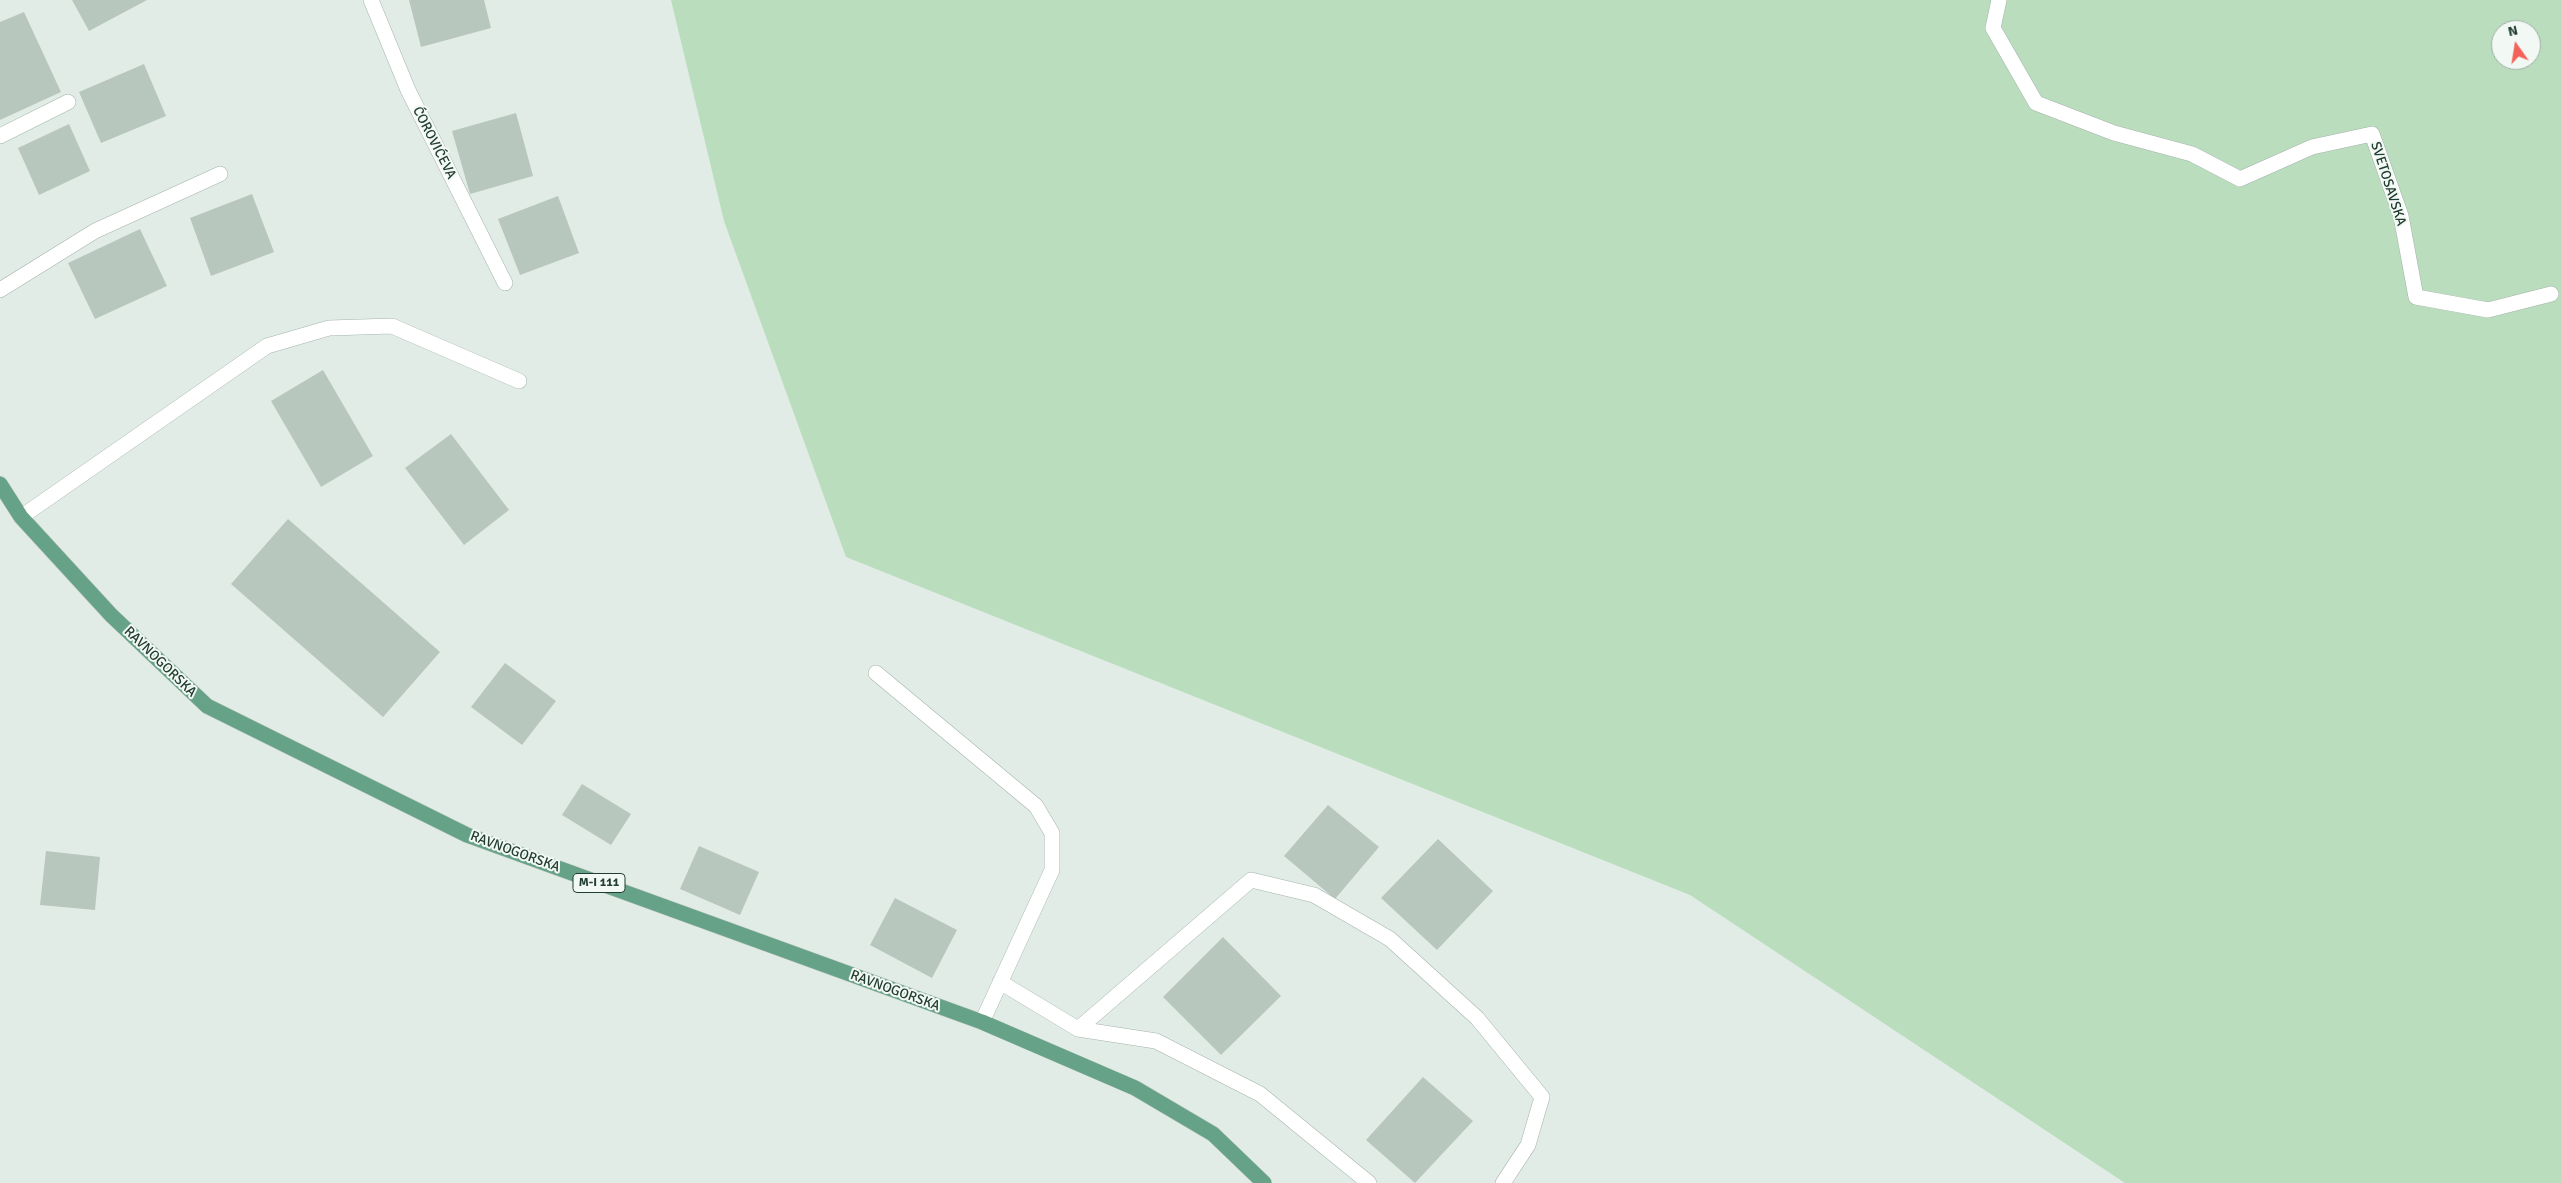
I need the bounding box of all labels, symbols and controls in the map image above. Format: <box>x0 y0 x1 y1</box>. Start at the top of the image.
north arrow <box>2491 20 2541 70</box>
text: N <box>2506 21 2519 40</box>
street label: ĆOROVIĆEVA <box>409 104 459 182</box>
street label: SVETOSAVSKA <box>2367 140 2409 228</box>
street label: RAVNOGORSKA <box>120 623 200 701</box>
street label: RAVNOGORSKA <box>468 828 562 876</box>
road number: M-I 111 <box>573 874 625 892</box>
street label: RAVNOGORSKA <box>848 967 942 1015</box>

